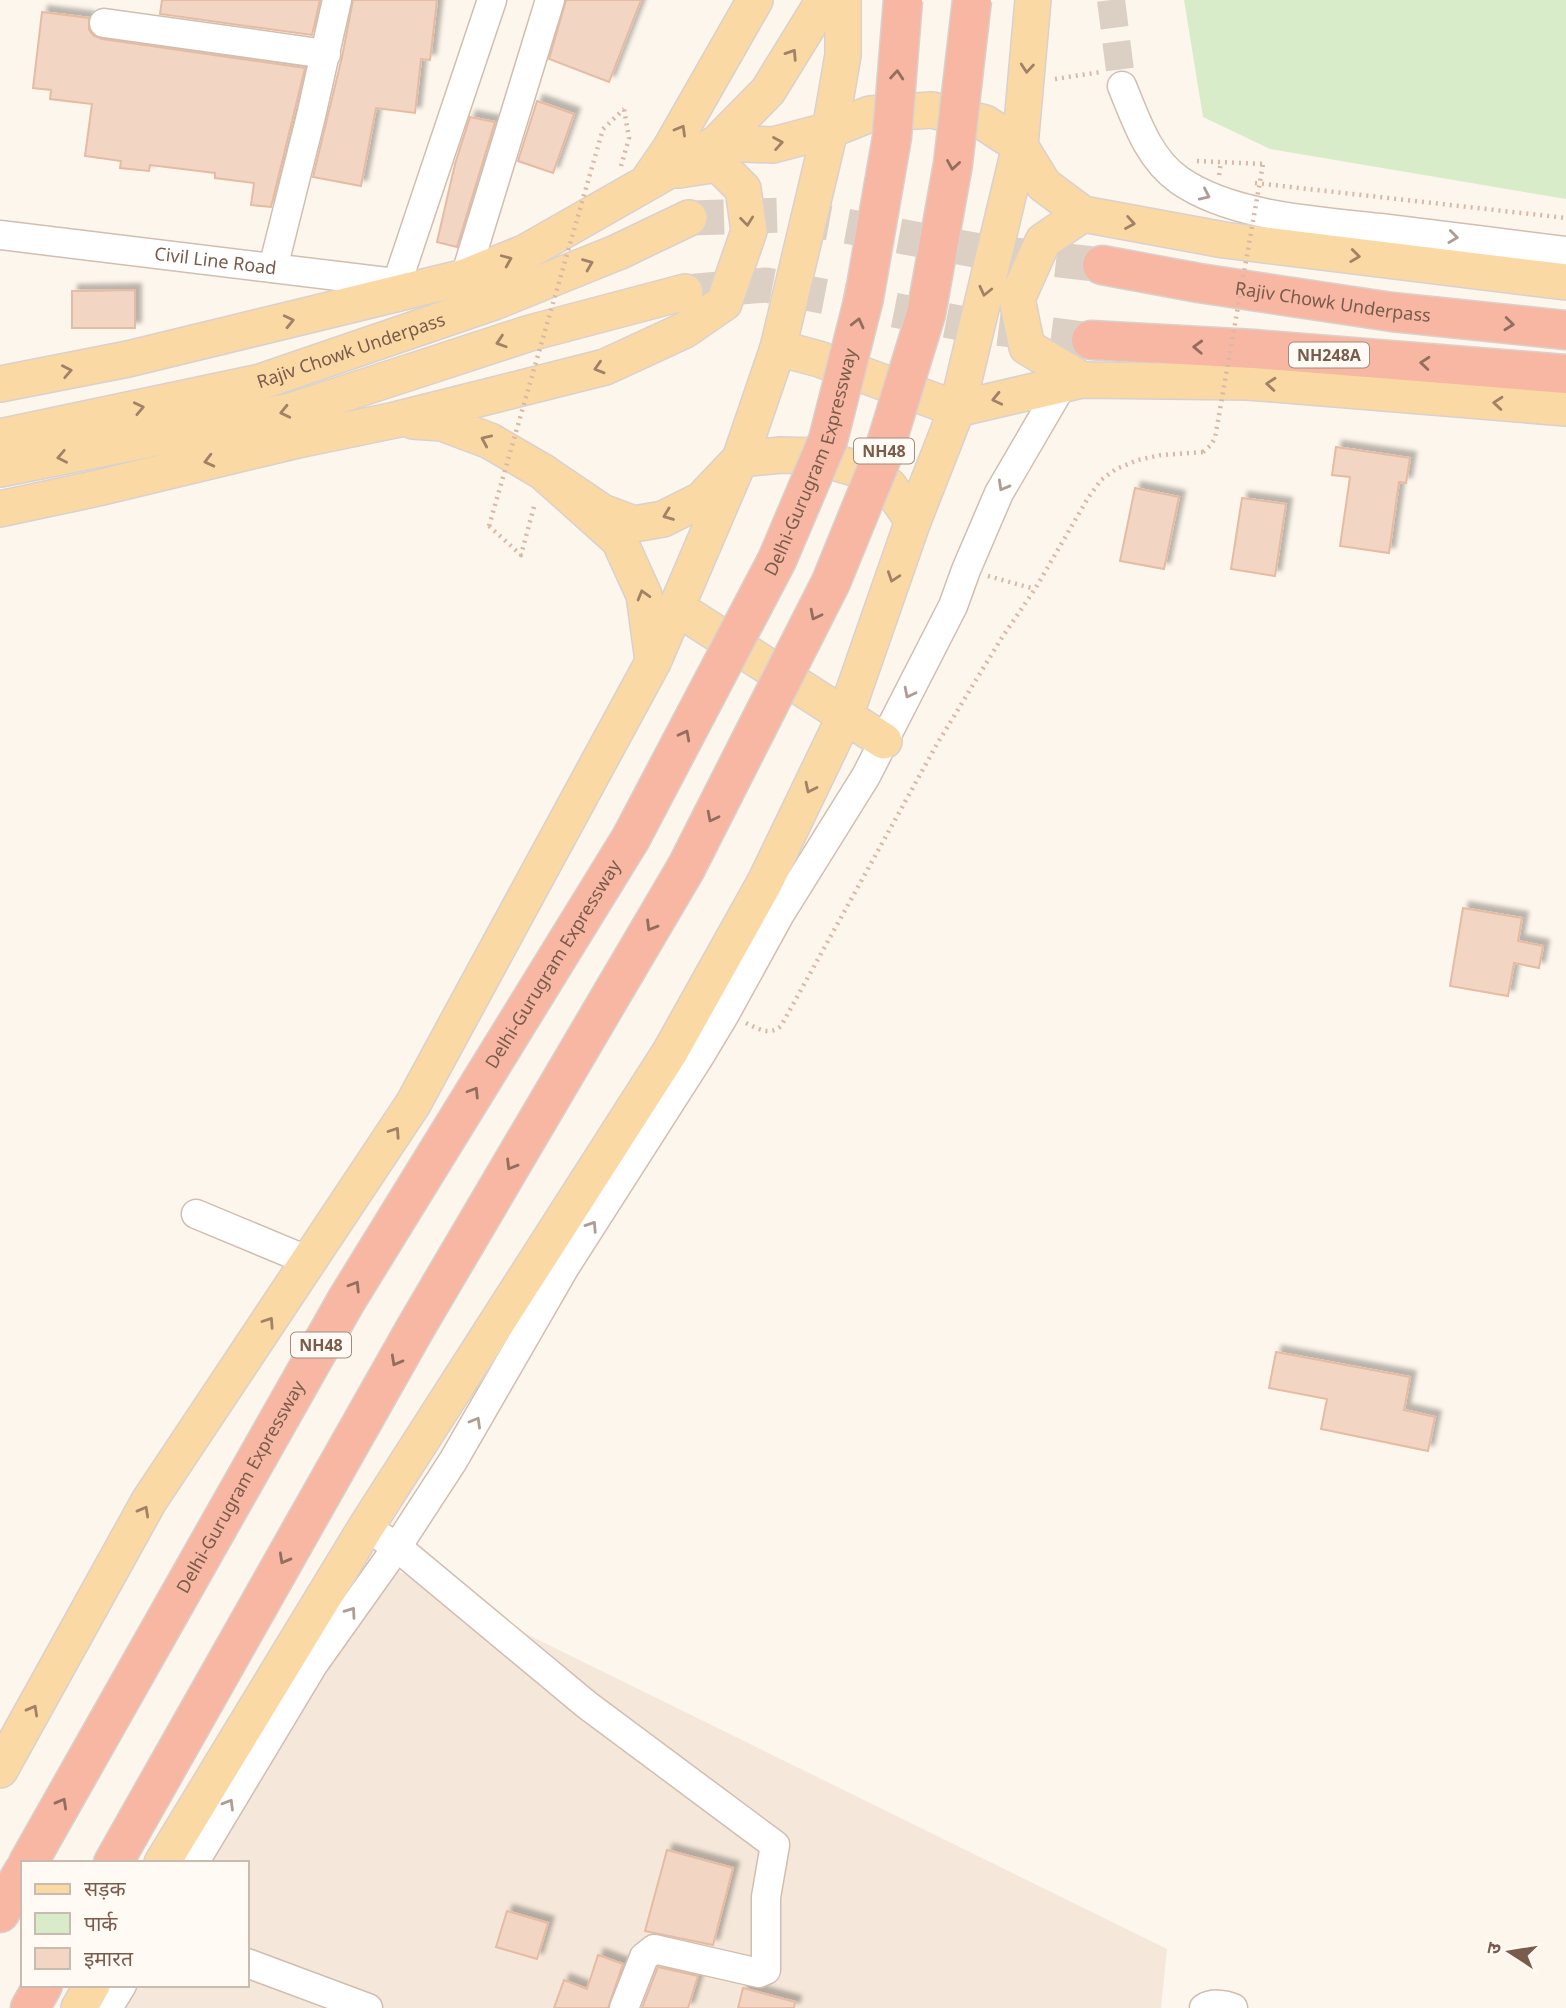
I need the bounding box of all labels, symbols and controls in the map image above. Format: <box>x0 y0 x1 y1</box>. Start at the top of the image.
one-way arrow <box>784 48 797 61</box>
one-way arrow <box>1020 63 1035 74</box>
one-way arrow <box>889 69 904 80</box>
one-way arrow <box>673 124 686 137</box>
one-way arrow <box>772 136 784 151</box>
one-way arrow <box>946 159 961 171</box>
one-way arrow <box>1198 186 1210 200</box>
one-way arrow <box>740 215 755 227</box>
one-way arrow <box>1124 215 1136 230</box>
one-way arrow <box>1447 230 1459 245</box>
street label: Civil Line Road <box>153 241 278 279</box>
one-way arrow <box>1349 249 1361 264</box>
one-way arrow <box>501 254 513 268</box>
one-way arrow <box>581 258 593 272</box>
street label: Rajiv Chowk Underpass <box>1234 276 1432 327</box>
one-way arrow <box>979 285 994 297</box>
street label: Rajiv Chowk Underpass <box>253 307 448 393</box>
one-way arrow <box>283 314 295 329</box>
one-way arrow <box>1503 316 1515 331</box>
one-way arrow <box>850 317 864 329</box>
one-way arrow <box>495 334 508 348</box>
one-way arrow <box>1192 339 1203 354</box>
road number: NH248A <box>1289 342 1369 368</box>
street label: Delhi-Gurugram Expressway <box>758 345 862 580</box>
one-way arrow <box>1419 356 1430 371</box>
one-way arrow <box>594 359 606 374</box>
one-way arrow <box>61 364 73 379</box>
one-way arrow <box>1265 377 1276 392</box>
one-way arrow <box>991 391 1003 406</box>
one-way arrow <box>1492 396 1503 411</box>
one-way arrow <box>133 402 145 416</box>
one-way arrow <box>279 404 291 419</box>
one-way arrow <box>481 434 493 448</box>
road number: NH48 <box>854 438 914 464</box>
one-way arrow <box>56 449 68 464</box>
one-way arrow <box>203 453 215 467</box>
one-way arrow <box>998 479 1012 492</box>
one-way arrow <box>663 507 675 521</box>
one-way arrow <box>887 570 901 583</box>
one-way arrow <box>636 589 651 601</box>
one-way arrow <box>809 608 823 620</box>
one-way arrow <box>903 686 917 698</box>
one-way arrow <box>677 729 691 742</box>
one-way arrow <box>804 781 818 793</box>
one-way arrow <box>706 810 720 823</box>
street label: Delhi-Gurugram Expressway <box>479 854 626 1073</box>
one-way arrow <box>647 919 660 932</box>
one-way arrow <box>466 1087 479 1100</box>
one-way arrow <box>386 1127 399 1140</box>
one-way arrow <box>506 1157 519 1170</box>
one-way arrow <box>583 1221 596 1234</box>
one-way arrow <box>347 1280 360 1293</box>
one-way arrow <box>261 1316 274 1329</box>
road number: NH48 <box>291 1332 351 1358</box>
one-way arrow <box>391 1354 404 1366</box>
street label: Delhi-Gurugram Expressway <box>170 1375 310 1597</box>
one-way arrow <box>468 1417 481 1429</box>
one-way arrow <box>135 1506 149 1519</box>
one-way arrow <box>279 1552 292 1564</box>
one-way arrow <box>342 1607 355 1620</box>
one-way arrow <box>25 1705 38 1718</box>
one-way arrow <box>54 1798 67 1811</box>
one-way arrow <box>221 1799 234 1812</box>
legend <box>21 1861 248 1987</box>
text: सड़क <box>84 1874 126 1902</box>
text: पार्क <box>84 1909 118 1937</box>
north arrow <box>1475 1917 1545 1987</box>
text: उ <box>1479 1939 1507 1957</box>
text: इमारत <box>84 1944 134 1972</box>

